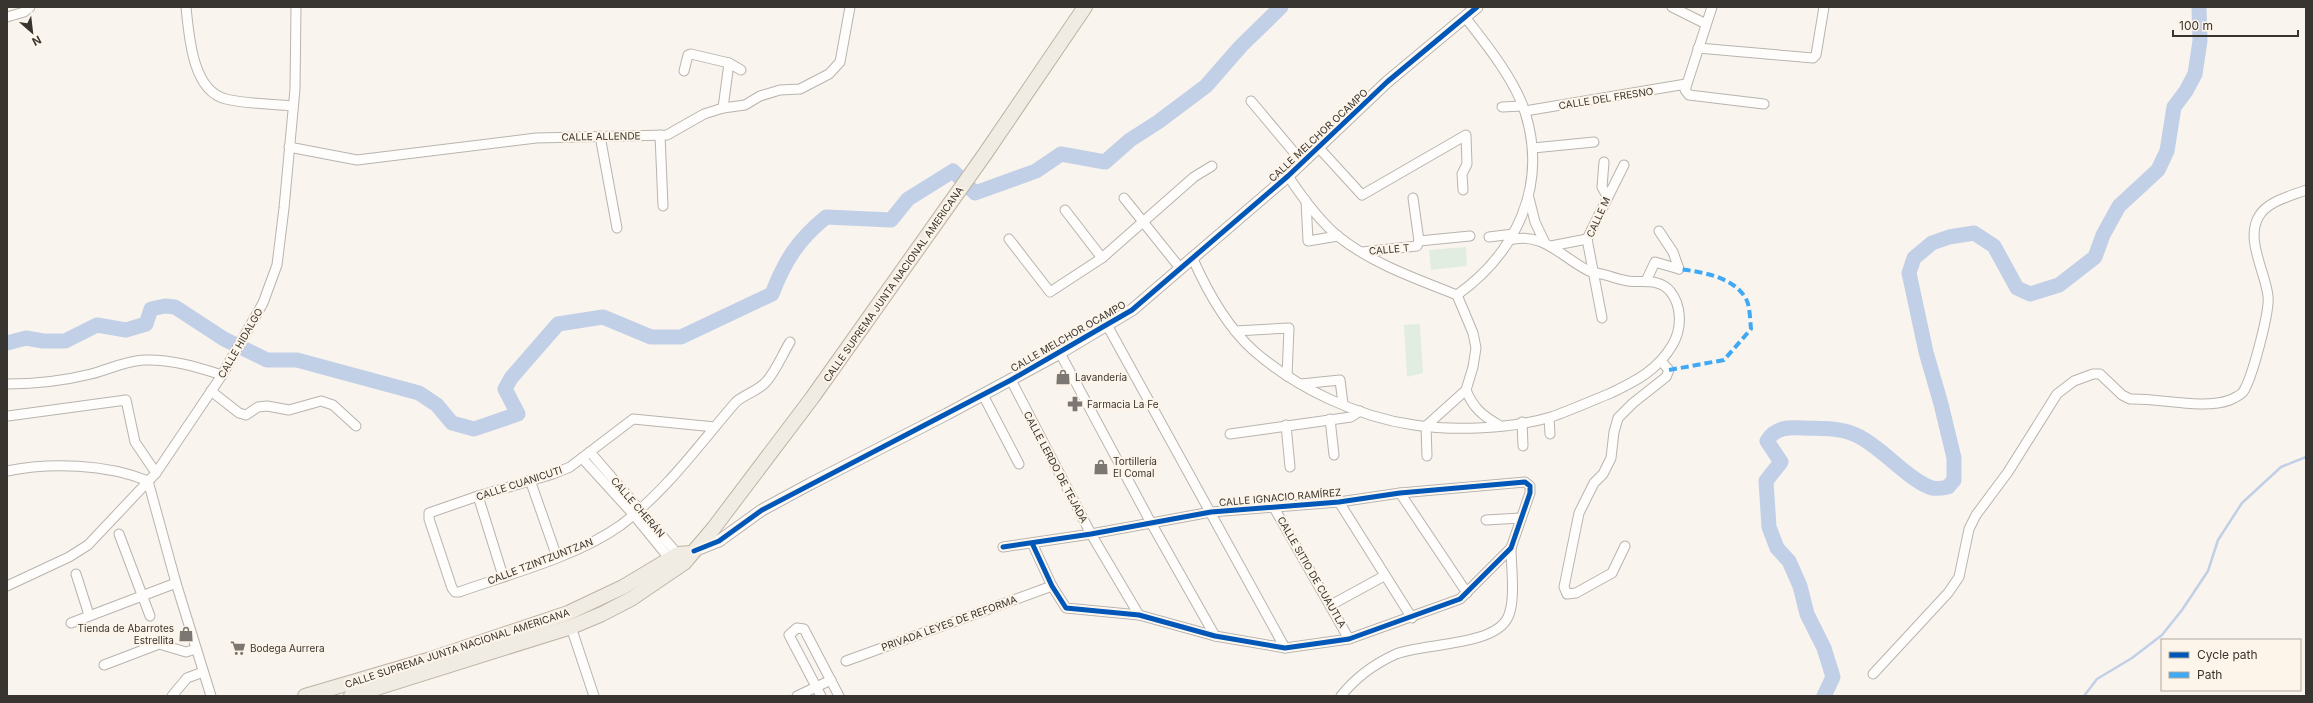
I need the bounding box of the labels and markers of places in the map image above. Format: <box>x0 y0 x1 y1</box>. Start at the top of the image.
shop icon: Lavandería <box>1054 368 1072 386</box>
place label: Lavandería <box>1075 371 1127 383</box>
pharmacy icon: Farmacia La Fe <box>1066 395 1084 413</box>
place label: Farmacia La Fe <box>1087 398 1159 410</box>
place label: Tortillería El Comal <box>1113 455 1157 479</box>
shop icon: Tortillería El Comal <box>1092 458 1110 476</box>
place label: Tienda de Abarrotes Estrellita <box>78 622 174 646</box>
shop icon: Tienda de Abarrotes Estrellita <box>177 625 195 643</box>
supermarket icon: Bodega Aurrera <box>229 639 247 657</box>
place label: Bodega Aurrera <box>250 642 325 654</box>

